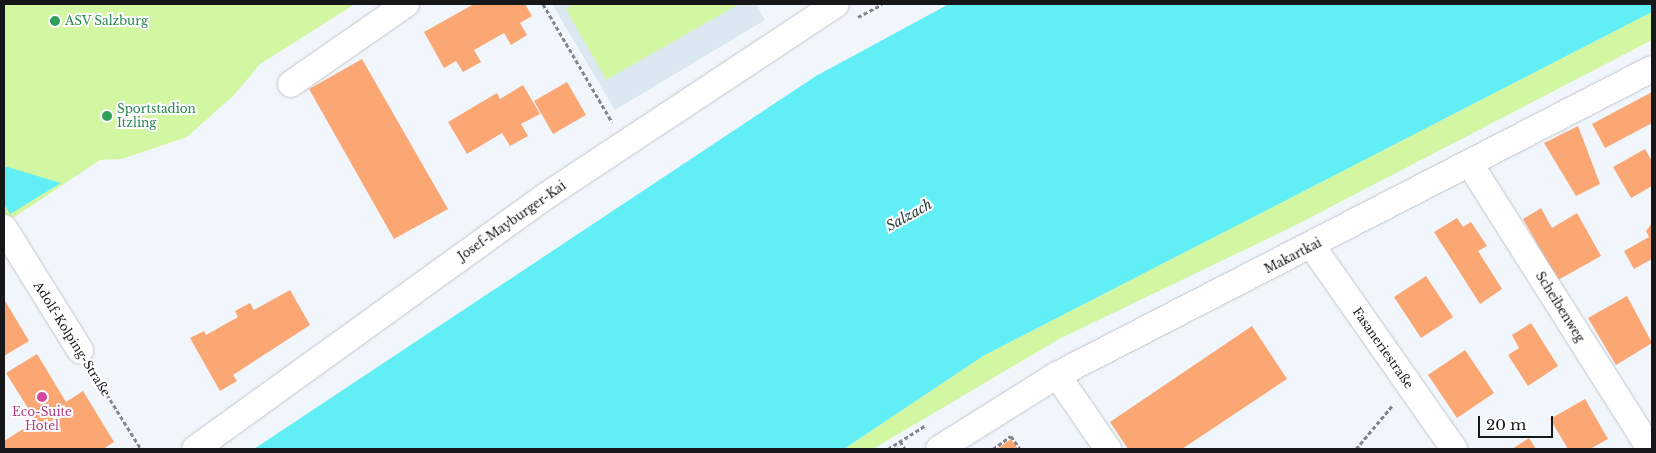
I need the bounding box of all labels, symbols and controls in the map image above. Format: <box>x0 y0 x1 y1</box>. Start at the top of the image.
place label: ASV Salzburg <box>65 14 149 28</box>
marker: ASV Salzburg <box>49 15 61 27</box>
place label: Sportstadion Itzling <box>117 102 196 130</box>
marker: Sportstadion Itzling <box>101 110 113 122</box>
street label: Josef-Mayburger-Kai <box>455 178 569 264</box>
water label: Salzach <box>883 196 935 234</box>
street label: Makartkai <box>1262 235 1324 277</box>
street label: Scheibenweg <box>1533 269 1587 345</box>
street label: Adolf-Kolping-Straße <box>31 279 113 399</box>
street label: Fasaneriestraße <box>1350 305 1416 391</box>
marker: Eco-Suite Hotel <box>36 391 48 403</box>
place label: Eco-Suite Hotel <box>12 405 72 433</box>
scale bar <box>1481 406 1556 438</box>
text: 20 m <box>1486 415 1526 434</box>

